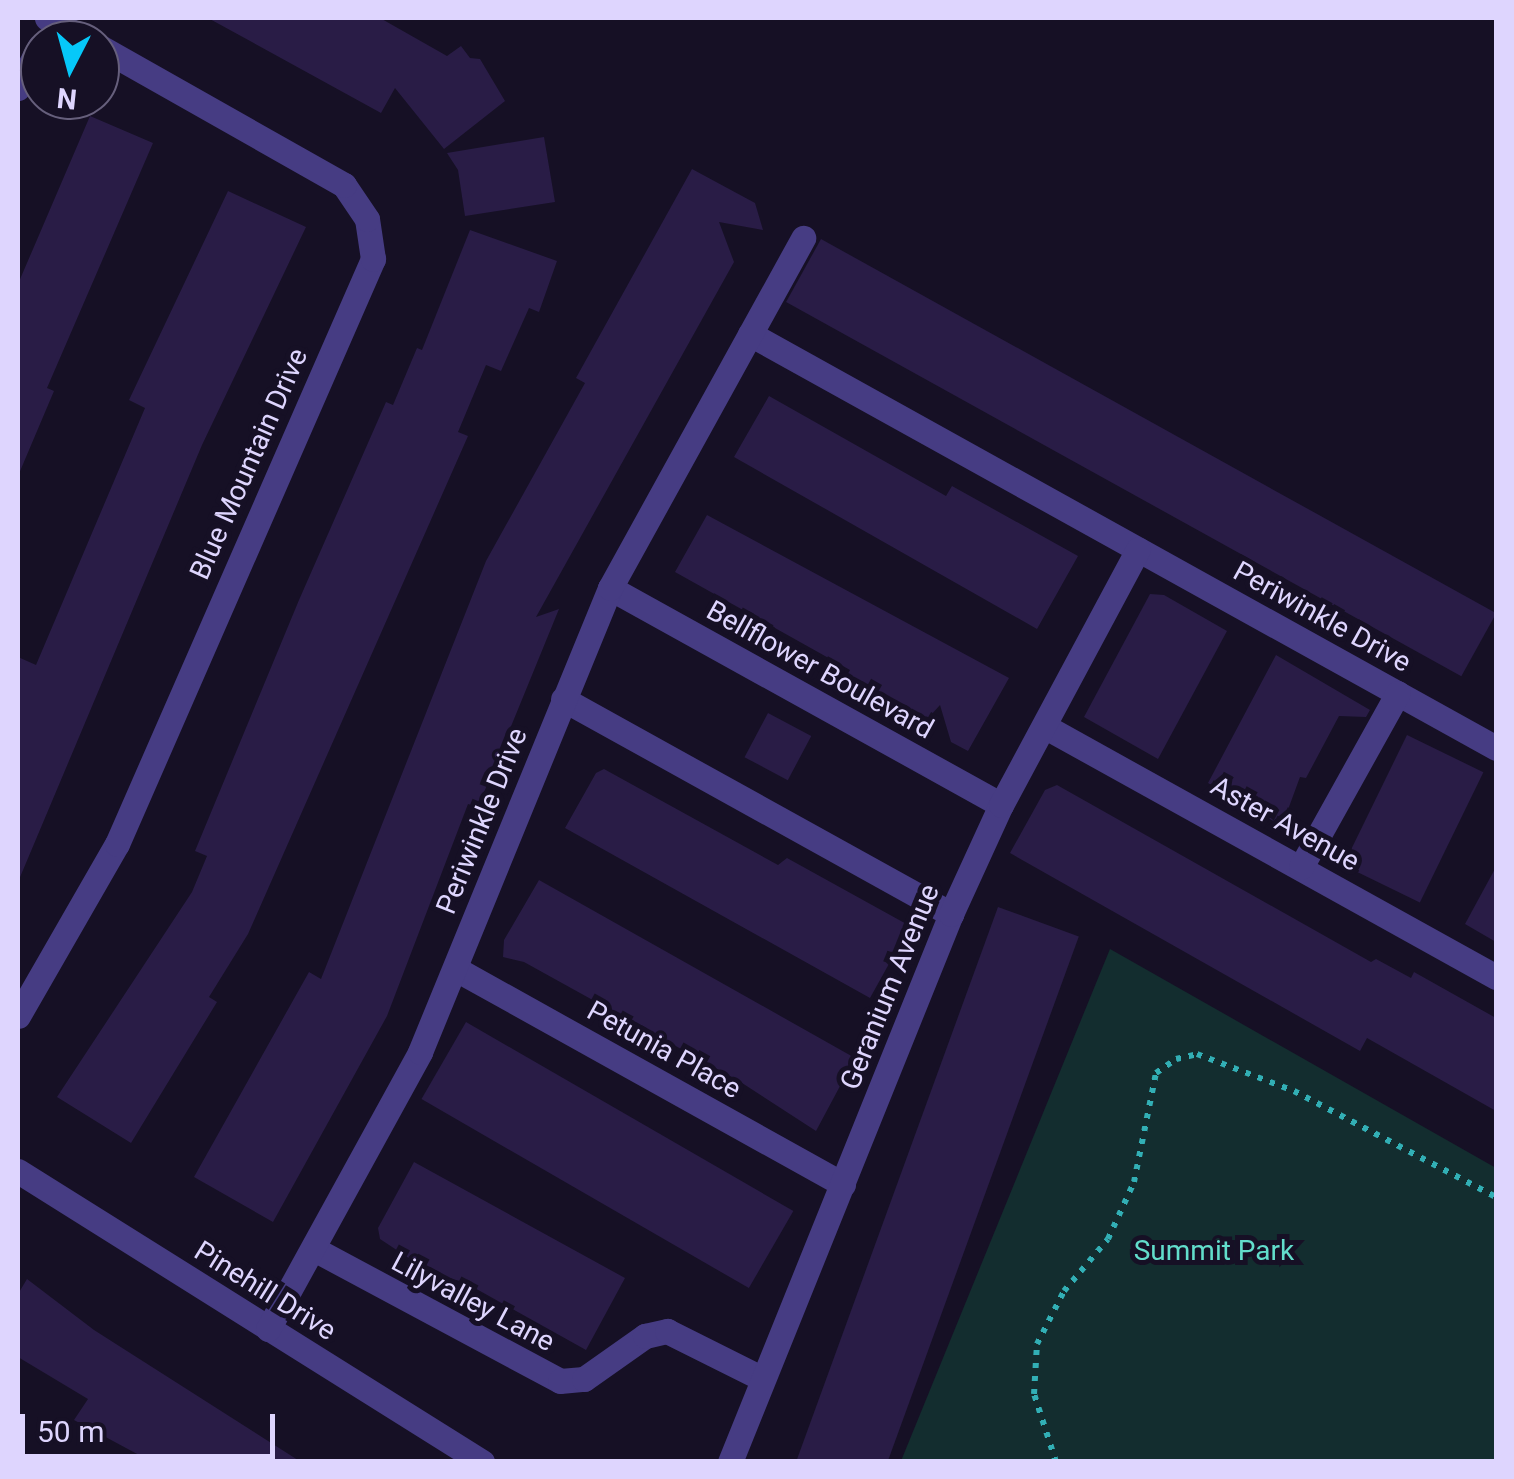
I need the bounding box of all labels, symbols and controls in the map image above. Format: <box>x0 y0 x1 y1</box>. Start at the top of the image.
north arrow <box>20 20 120 120</box>
text: N <box>55 81 79 116</box>
street label: Blue Mountain Drive <box>183 343 315 585</box>
street label: Periwinkle Drive <box>1227 554 1417 680</box>
street label: Bellflower Boulevard <box>701 594 939 746</box>
street label: Periwinkle Drive <box>429 723 535 919</box>
street label: Aster Avenue <box>1205 769 1365 879</box>
street label: Geranium Avenue <box>833 879 947 1095</box>
street label: Petunia Place <box>581 994 747 1106</box>
street label: Pinehill Drive <box>188 1234 342 1348</box>
park label: Summit Park <box>1134 1234 1294 1268</box>
street label: Lilyvalley Lane <box>386 1245 560 1359</box>
scale bar <box>25 1394 280 1456</box>
text: 50 m <box>37 1414 104 1449</box>

